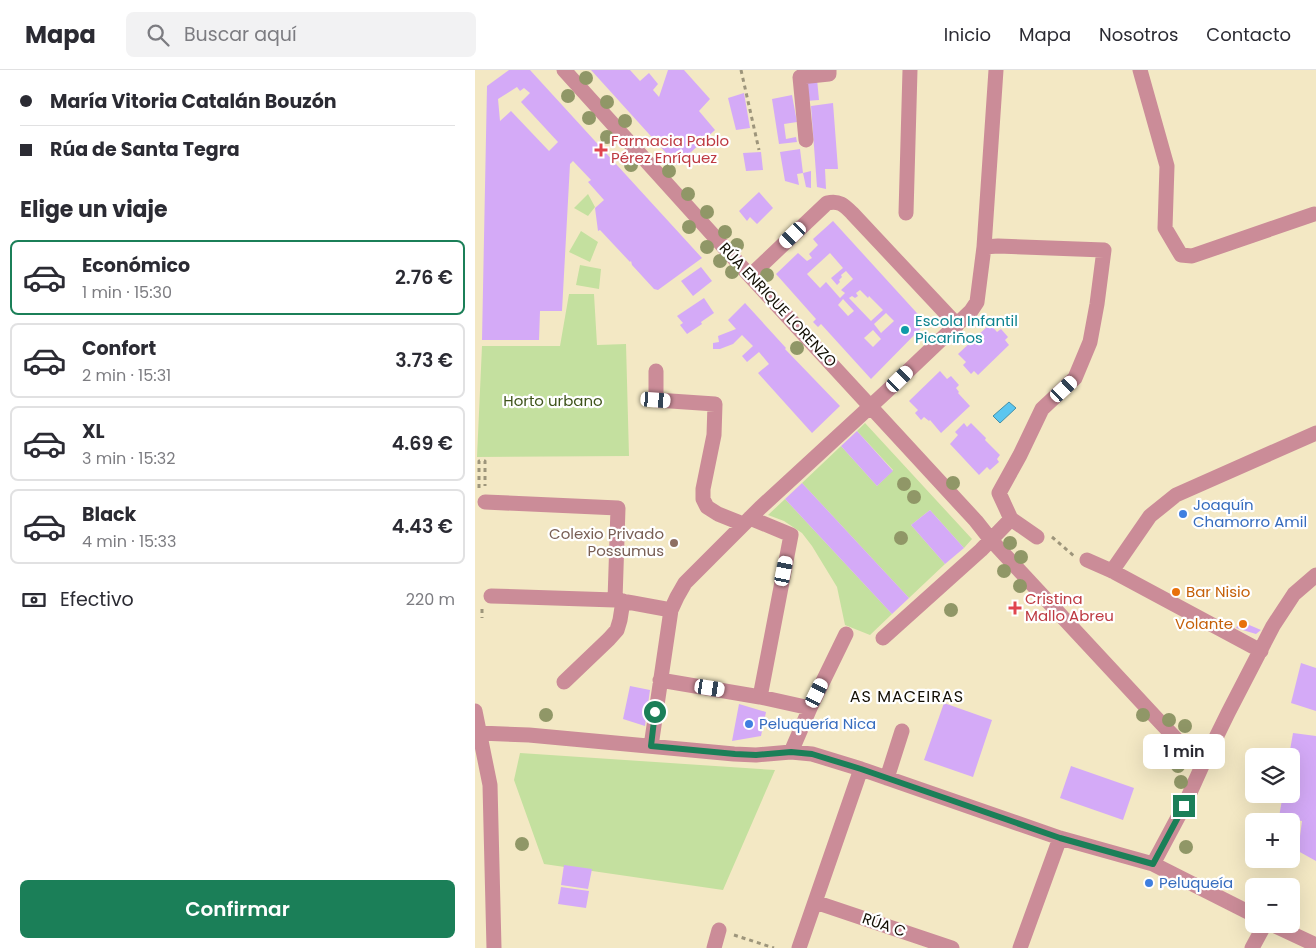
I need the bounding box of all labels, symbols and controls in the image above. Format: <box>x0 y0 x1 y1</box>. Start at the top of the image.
search box <box>126 12 476 57</box>
text: Mapa <box>25 18 96 51</box>
icon: search <box>144 21 172 49</box>
text: Buscar aquí <box>184 21 297 48</box>
text: Inicio <box>944 22 991 47</box>
text: Mapa <box>1019 22 1071 47</box>
text: Nosotros <box>1099 22 1178 47</box>
text: Contacto <box>1206 22 1291 47</box>
text: María Vitoria Catalán Bouzón <box>50 88 337 115</box>
place label: Farmacia Pablo Pérez Enríquez <box>611 130 729 168</box>
text: Rúa de Santa Tegra <box>50 136 240 163</box>
marker: Farmacia Pablo Pérez Enríquez <box>595 144 607 156</box>
text: Elige un viaje <box>20 194 168 225</box>
car <box>777 219 809 251</box>
street label: RÚA ENRIQUE LORENZO <box>715 238 842 372</box>
text: Económico <box>82 252 190 279</box>
icon: car <box>22 255 67 300</box>
text: 2.76 € <box>395 264 453 291</box>
text: 1 min · 15:30 <box>82 281 172 304</box>
place label: Escola Infantil Picariños <box>915 310 1018 348</box>
marker: Escola Infantil Picariños <box>899 324 911 336</box>
text: Confort <box>82 335 156 362</box>
icon: car <box>22 338 67 383</box>
text: 3.73 € <box>395 347 453 374</box>
car <box>884 363 916 395</box>
text: 2 min · 15:31 <box>82 364 171 387</box>
car <box>1047 373 1080 405</box>
park label: Horto urbano <box>503 390 603 411</box>
car <box>640 391 671 409</box>
text: XL <box>82 418 105 445</box>
icon: car <box>22 421 67 466</box>
text: 4.69 € <box>392 430 453 457</box>
text: 3 min · 15:32 <box>82 447 176 470</box>
place label: Joaquín Chamorro Amil <box>1193 494 1307 532</box>
text: Black <box>82 501 136 528</box>
icon: car <box>22 504 67 549</box>
marker: Joaquín Chamorro Amil <box>1177 508 1189 520</box>
text: 4.43 € <box>392 513 453 540</box>
place label: Colexio Privado Possumus <box>549 523 664 561</box>
text: 4 min · 15:33 <box>82 530 176 553</box>
marker: Colexio Privado Possumus <box>668 537 680 549</box>
car <box>773 555 794 587</box>
place label: Bar Nisio <box>1186 581 1250 602</box>
icon: cash <box>20 586 48 614</box>
text: Efectivo <box>60 586 134 613</box>
marker: Bar Nisio <box>1170 586 1182 598</box>
text: 220 m <box>406 588 455 611</box>
place label: Cristina Mallo Abreu <box>1025 588 1114 626</box>
marker: Cristina Mallo Abreu <box>1009 602 1021 614</box>
place label: Volante <box>1175 613 1233 634</box>
marker: Volante <box>1237 618 1249 630</box>
car <box>803 676 830 710</box>
car <box>694 678 725 698</box>
district label: AS MACEIRAS <box>850 685 964 708</box>
route start <box>644 701 666 723</box>
place label: Peluquería Nica <box>759 713 876 734</box>
marker: Peluquería Nica <box>743 718 755 730</box>
callout: 1 min <box>1143 734 1225 768</box>
text: 1 min <box>1163 740 1205 763</box>
map controls <box>1245 748 1300 933</box>
button: layers <box>1245 748 1300 803</box>
route end <box>1173 795 1195 817</box>
button: + <box>1245 813 1300 868</box>
place label: Peluqueía <box>1159 872 1233 893</box>
marker: Peluqueía <box>1143 877 1155 889</box>
button: − <box>1245 878 1300 933</box>
button: Confirmar <box>20 880 455 938</box>
street label: RÚA C <box>859 907 909 942</box>

